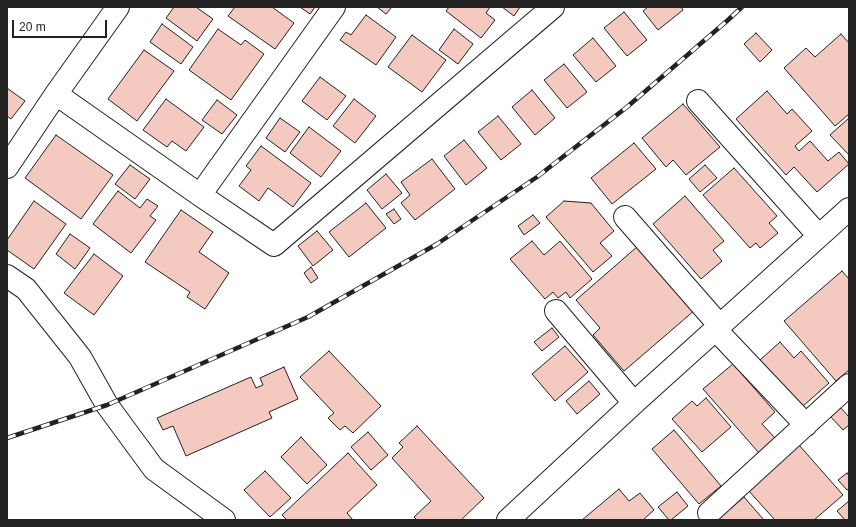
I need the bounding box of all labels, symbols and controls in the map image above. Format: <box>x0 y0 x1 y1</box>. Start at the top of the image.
scale bar <box>14 12 109 38</box>
text: 20 m <box>19 20 46 34</box>

